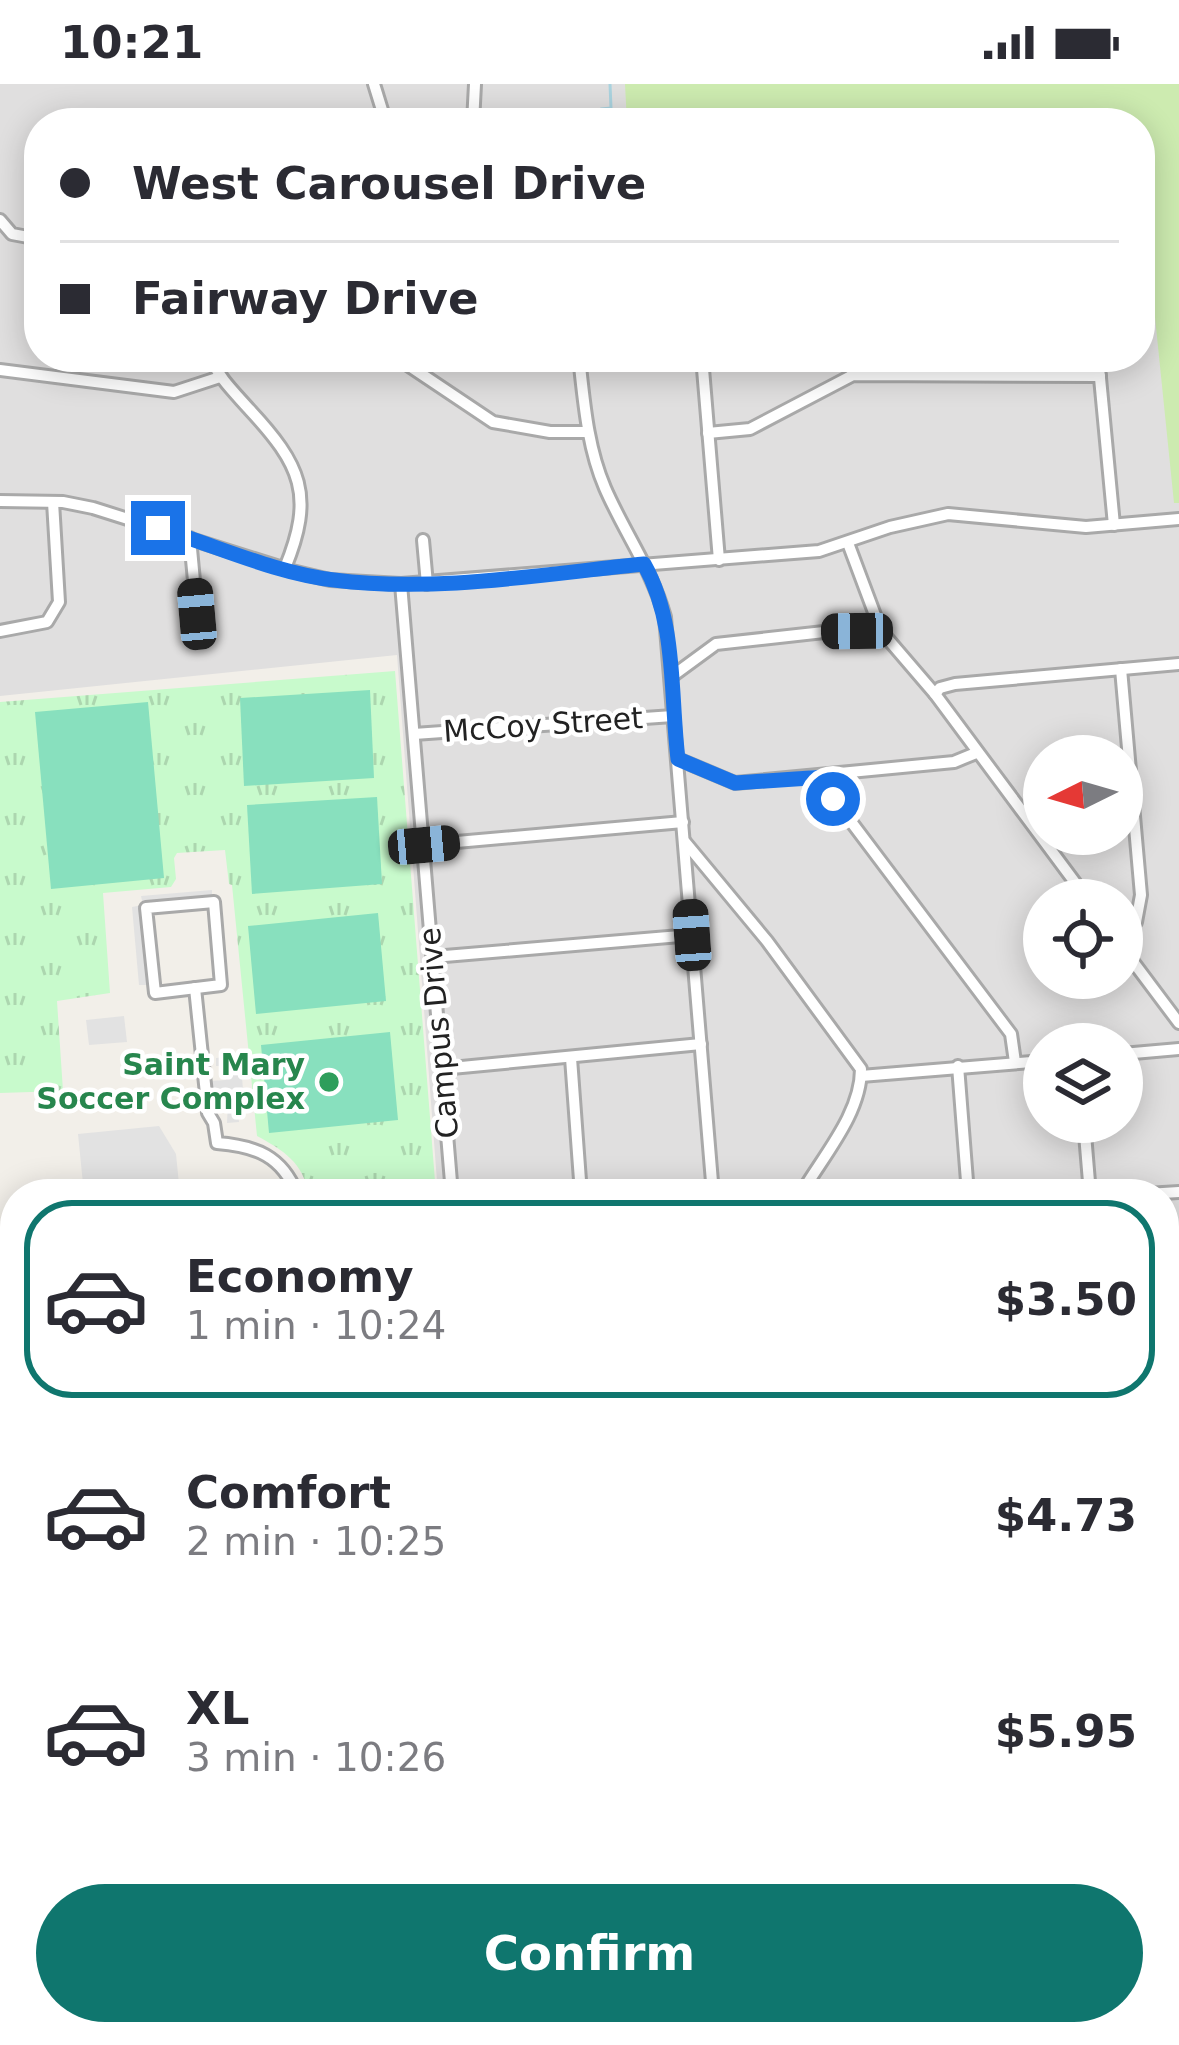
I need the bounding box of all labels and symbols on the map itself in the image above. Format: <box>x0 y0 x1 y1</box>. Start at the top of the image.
route end <box>131 501 185 555</box>
car <box>176 577 218 651</box>
car <box>821 612 893 650</box>
street label: McCoy Street <box>442 700 644 749</box>
north arrow <box>1023 735 1143 855</box>
route start <box>806 772 860 826</box>
car <box>387 824 461 866</box>
car <box>672 898 712 972</box>
street label: Campus Drive <box>412 926 465 1140</box>
place label: Saint Mary Soccer Complex <box>36 1047 305 1116</box>
marker: Saint Mary Soccer Complex <box>316 1069 342 1095</box>

